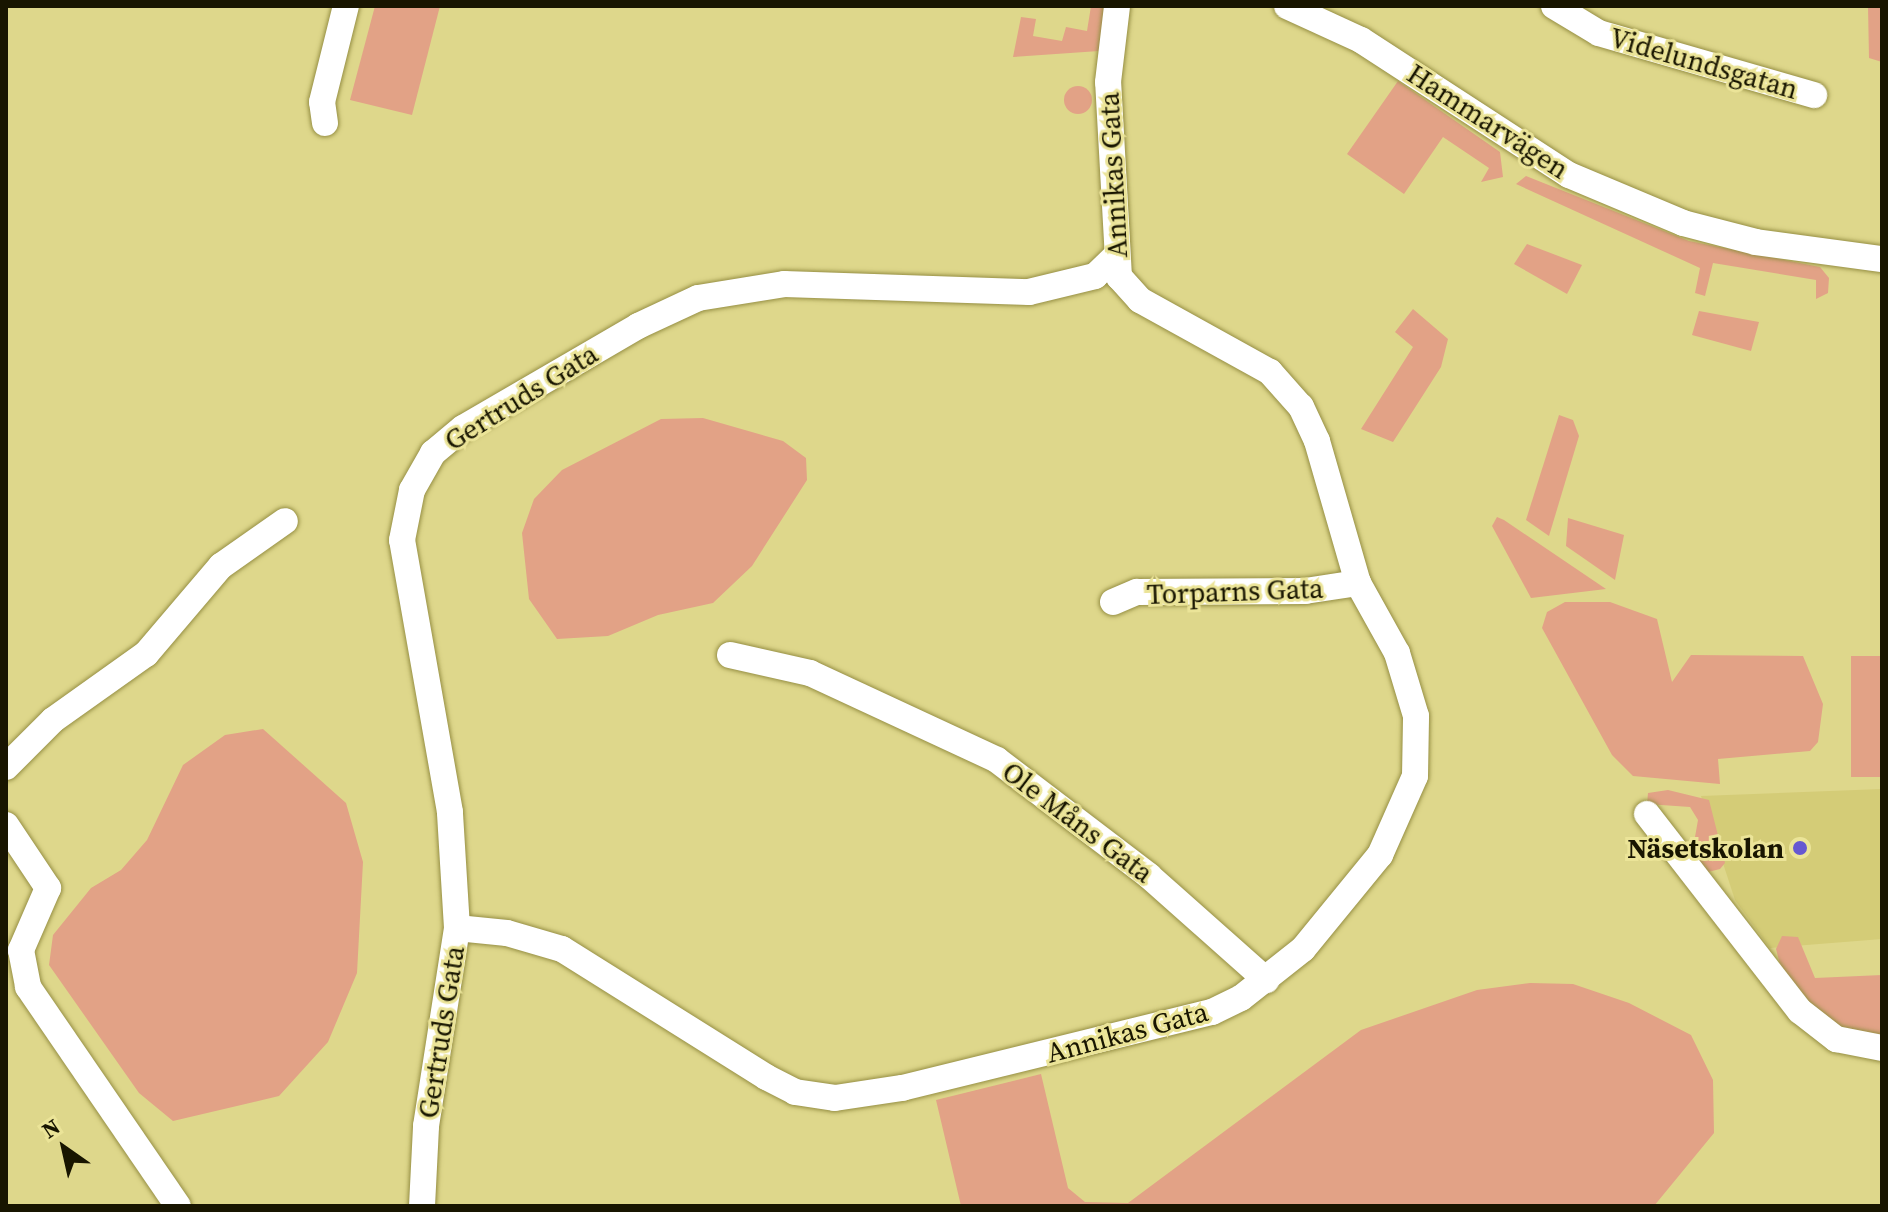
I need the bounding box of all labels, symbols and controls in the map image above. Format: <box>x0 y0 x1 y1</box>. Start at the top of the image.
street label: Videlundsgatan <box>1606 20 1802 106</box>
street label: Hammarvägen <box>1401 56 1575 186</box>
street label: Annikas Gata <box>1092 91 1134 259</box>
street label: Gertruds Gata <box>438 337 604 457</box>
street label: Torparns Gata <box>1146 571 1324 611</box>
street label: Ole Måns Gata <box>996 754 1160 890</box>
place label: Näsetskolan <box>1627 831 1784 865</box>
marker: Näsetskolan <box>1791 839 1809 857</box>
street label: Gertruds Gata <box>411 943 471 1121</box>
street label: Annikas Gata <box>1043 994 1211 1070</box>
north arrow <box>24 1108 104 1188</box>
text: N <box>36 1111 66 1145</box>

